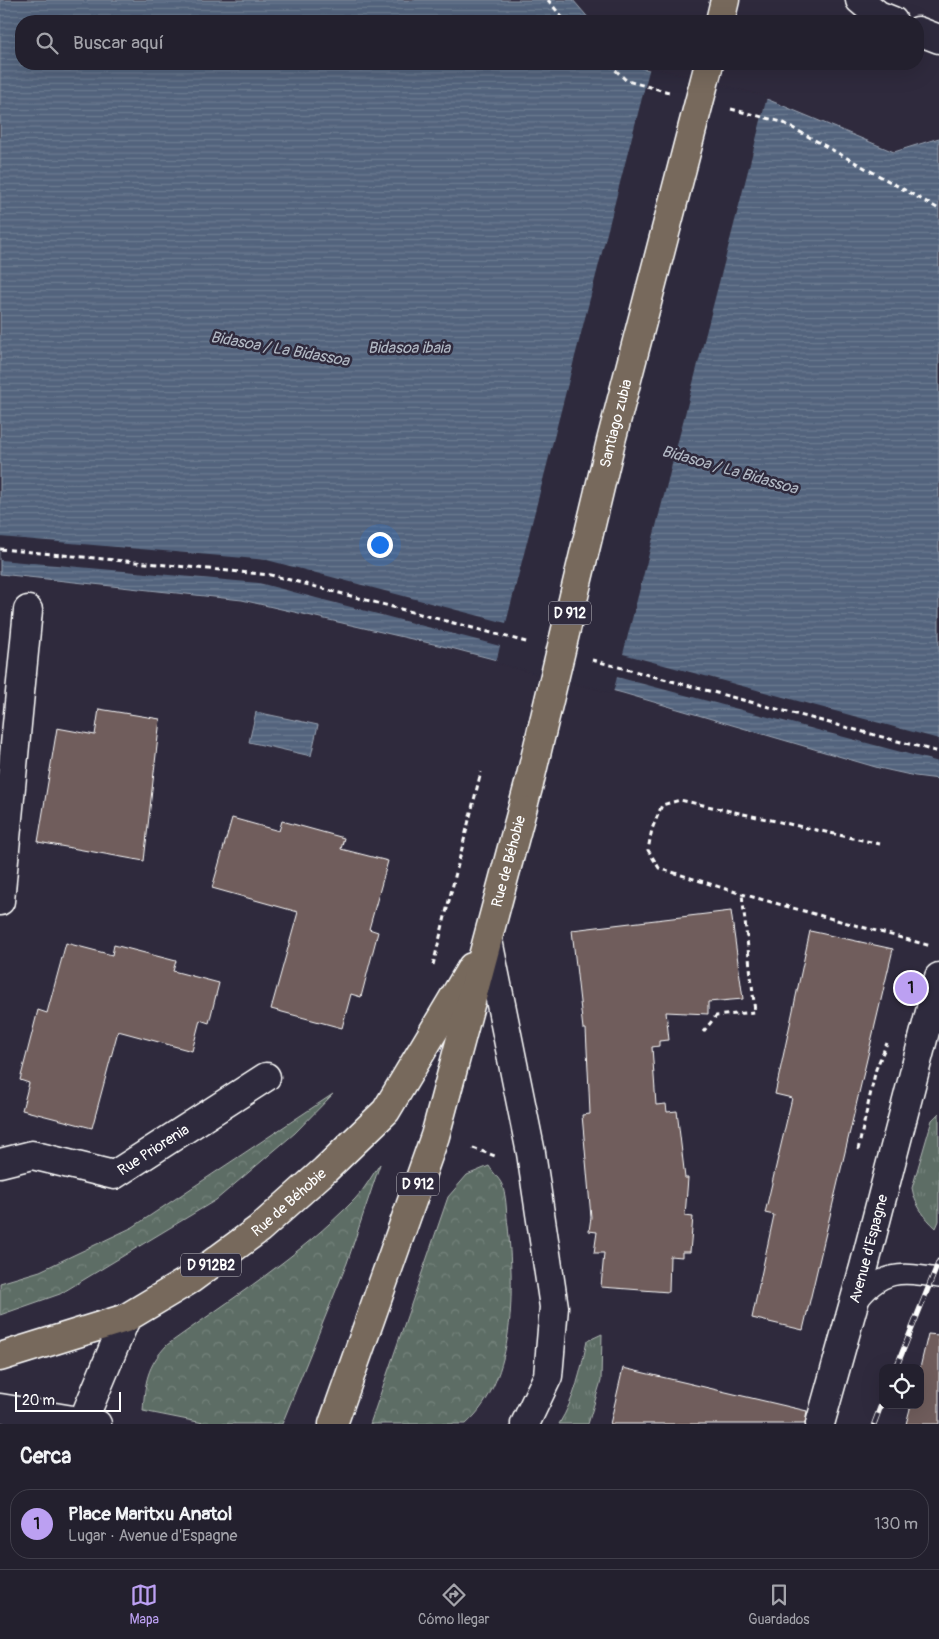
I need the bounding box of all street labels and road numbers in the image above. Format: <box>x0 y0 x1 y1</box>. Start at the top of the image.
street label: Santiago zubia <box>596 377 637 470</box>
road number: D 912 <box>549 602 591 624</box>
street label: Rue de Béhobie <box>488 813 530 909</box>
street label: Rue Priorenia <box>114 1120 193 1180</box>
street label: Rue de Béhobie <box>248 1164 331 1241</box>
road number: D 912 <box>397 1172 439 1196</box>
street label: Avenue d'Espagne <box>845 1192 893 1305</box>
road number: D 912B2 <box>181 1254 241 1276</box>

